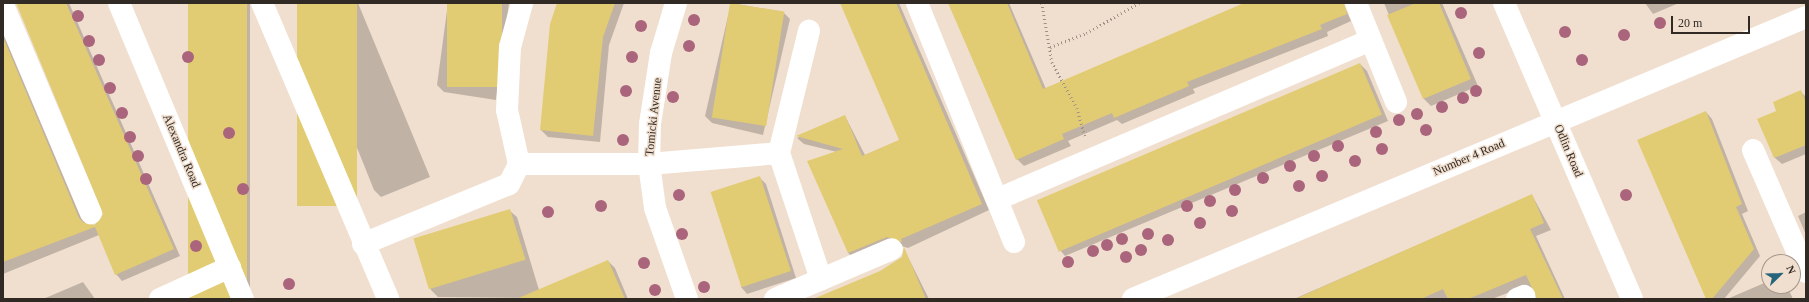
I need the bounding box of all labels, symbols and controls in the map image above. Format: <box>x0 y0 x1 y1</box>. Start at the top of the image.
scale bar <box>1673 8 1752 34</box>
text: 20 m <box>1678 16 1702 30</box>
street label: Tomicki Avenue <box>643 77 665 157</box>
street label: Alexandra Road <box>159 112 203 190</box>
street label: Odlin Road <box>1550 123 1586 179</box>
street label: Number 4 Road <box>1431 136 1507 180</box>
north arrow <box>1761 254 1801 294</box>
text: N <box>1784 264 1798 276</box>

